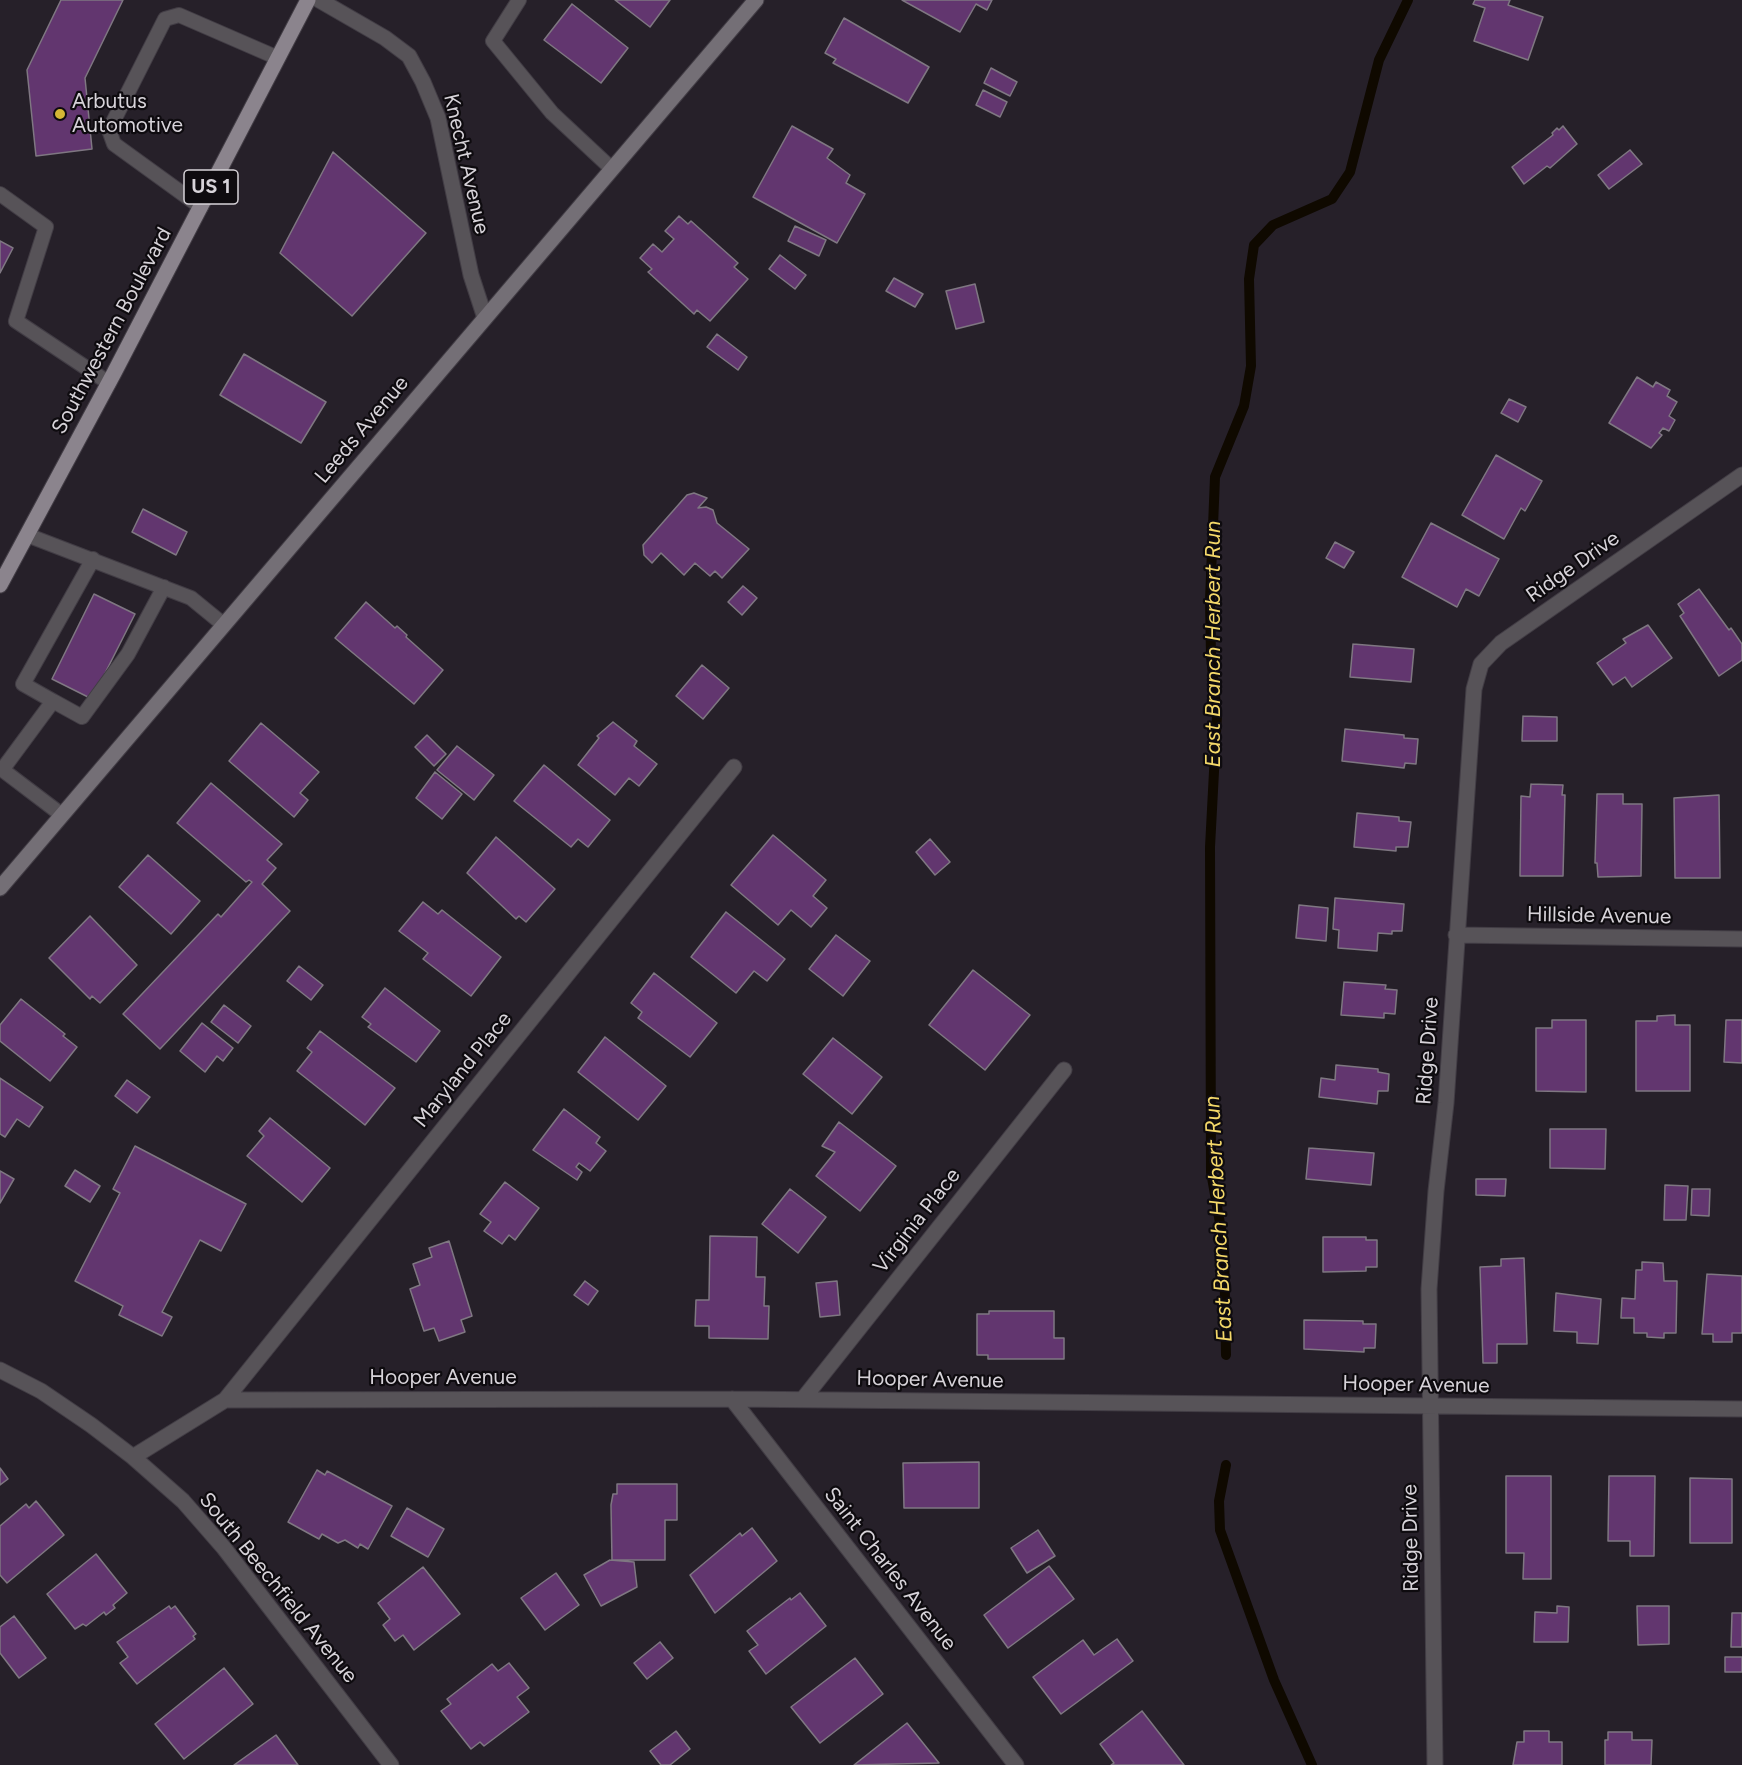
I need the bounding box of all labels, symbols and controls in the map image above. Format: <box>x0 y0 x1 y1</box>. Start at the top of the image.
place label: Arbutus Automotive <box>72 89 183 139</box>
street label: Knecht Avenue <box>438 91 494 237</box>
marker: Arbutus Automotive <box>53 107 67 121</box>
road number: US 1 <box>184 170 238 204</box>
street label: Southwestern Boulevard <box>47 223 177 439</box>
street label: Leeds Avenue <box>310 371 414 489</box>
water label: East Branch Herbert Run <box>1201 521 1227 767</box>
street label: Ridge Drive <box>1522 526 1624 608</box>
street label: Hillside Avenue <box>1527 902 1671 930</box>
street label: Ridge Drive <box>1412 996 1444 1106</box>
street label: Maryland Place <box>409 1007 517 1133</box>
water label: East Branch Herbert Run <box>1199 1095 1239 1343</box>
street label: Virginia Place <box>868 1163 966 1279</box>
street label: Hooper Avenue <box>369 1365 517 1391</box>
street label: Hooper Avenue <box>856 1366 1004 1394</box>
street label: Hooper Avenue <box>1342 1371 1490 1399</box>
street label: Saint Charles Avenue <box>818 1482 962 1656</box>
street label: Ridge Drive <box>1397 1484 1425 1592</box>
street label: South Beechfield Avenue <box>193 1488 363 1688</box>

